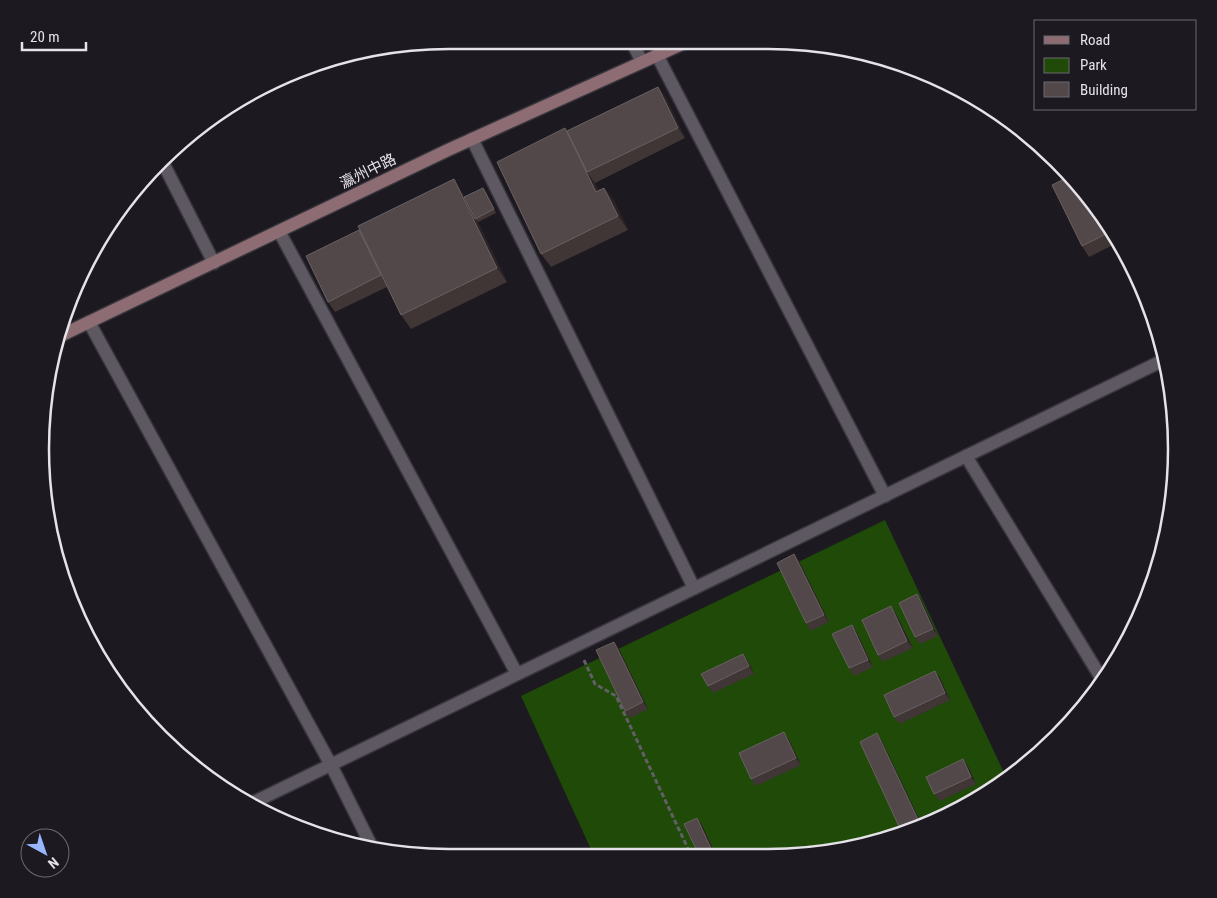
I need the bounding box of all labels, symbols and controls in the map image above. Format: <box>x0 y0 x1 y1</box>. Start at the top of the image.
scale bar <box>22 20 86 52</box>
legend <box>1034 20 1197 110</box>
text: 20 m <box>30 28 60 46</box>
text: Road <box>1080 31 1110 49</box>
text: Park <box>1080 56 1107 74</box>
text: Building <box>1080 81 1128 99</box>
street label: 瀛州中路 <box>337 150 399 192</box>
north arrow <box>20 828 70 878</box>
text: N <box>45 854 62 872</box>

